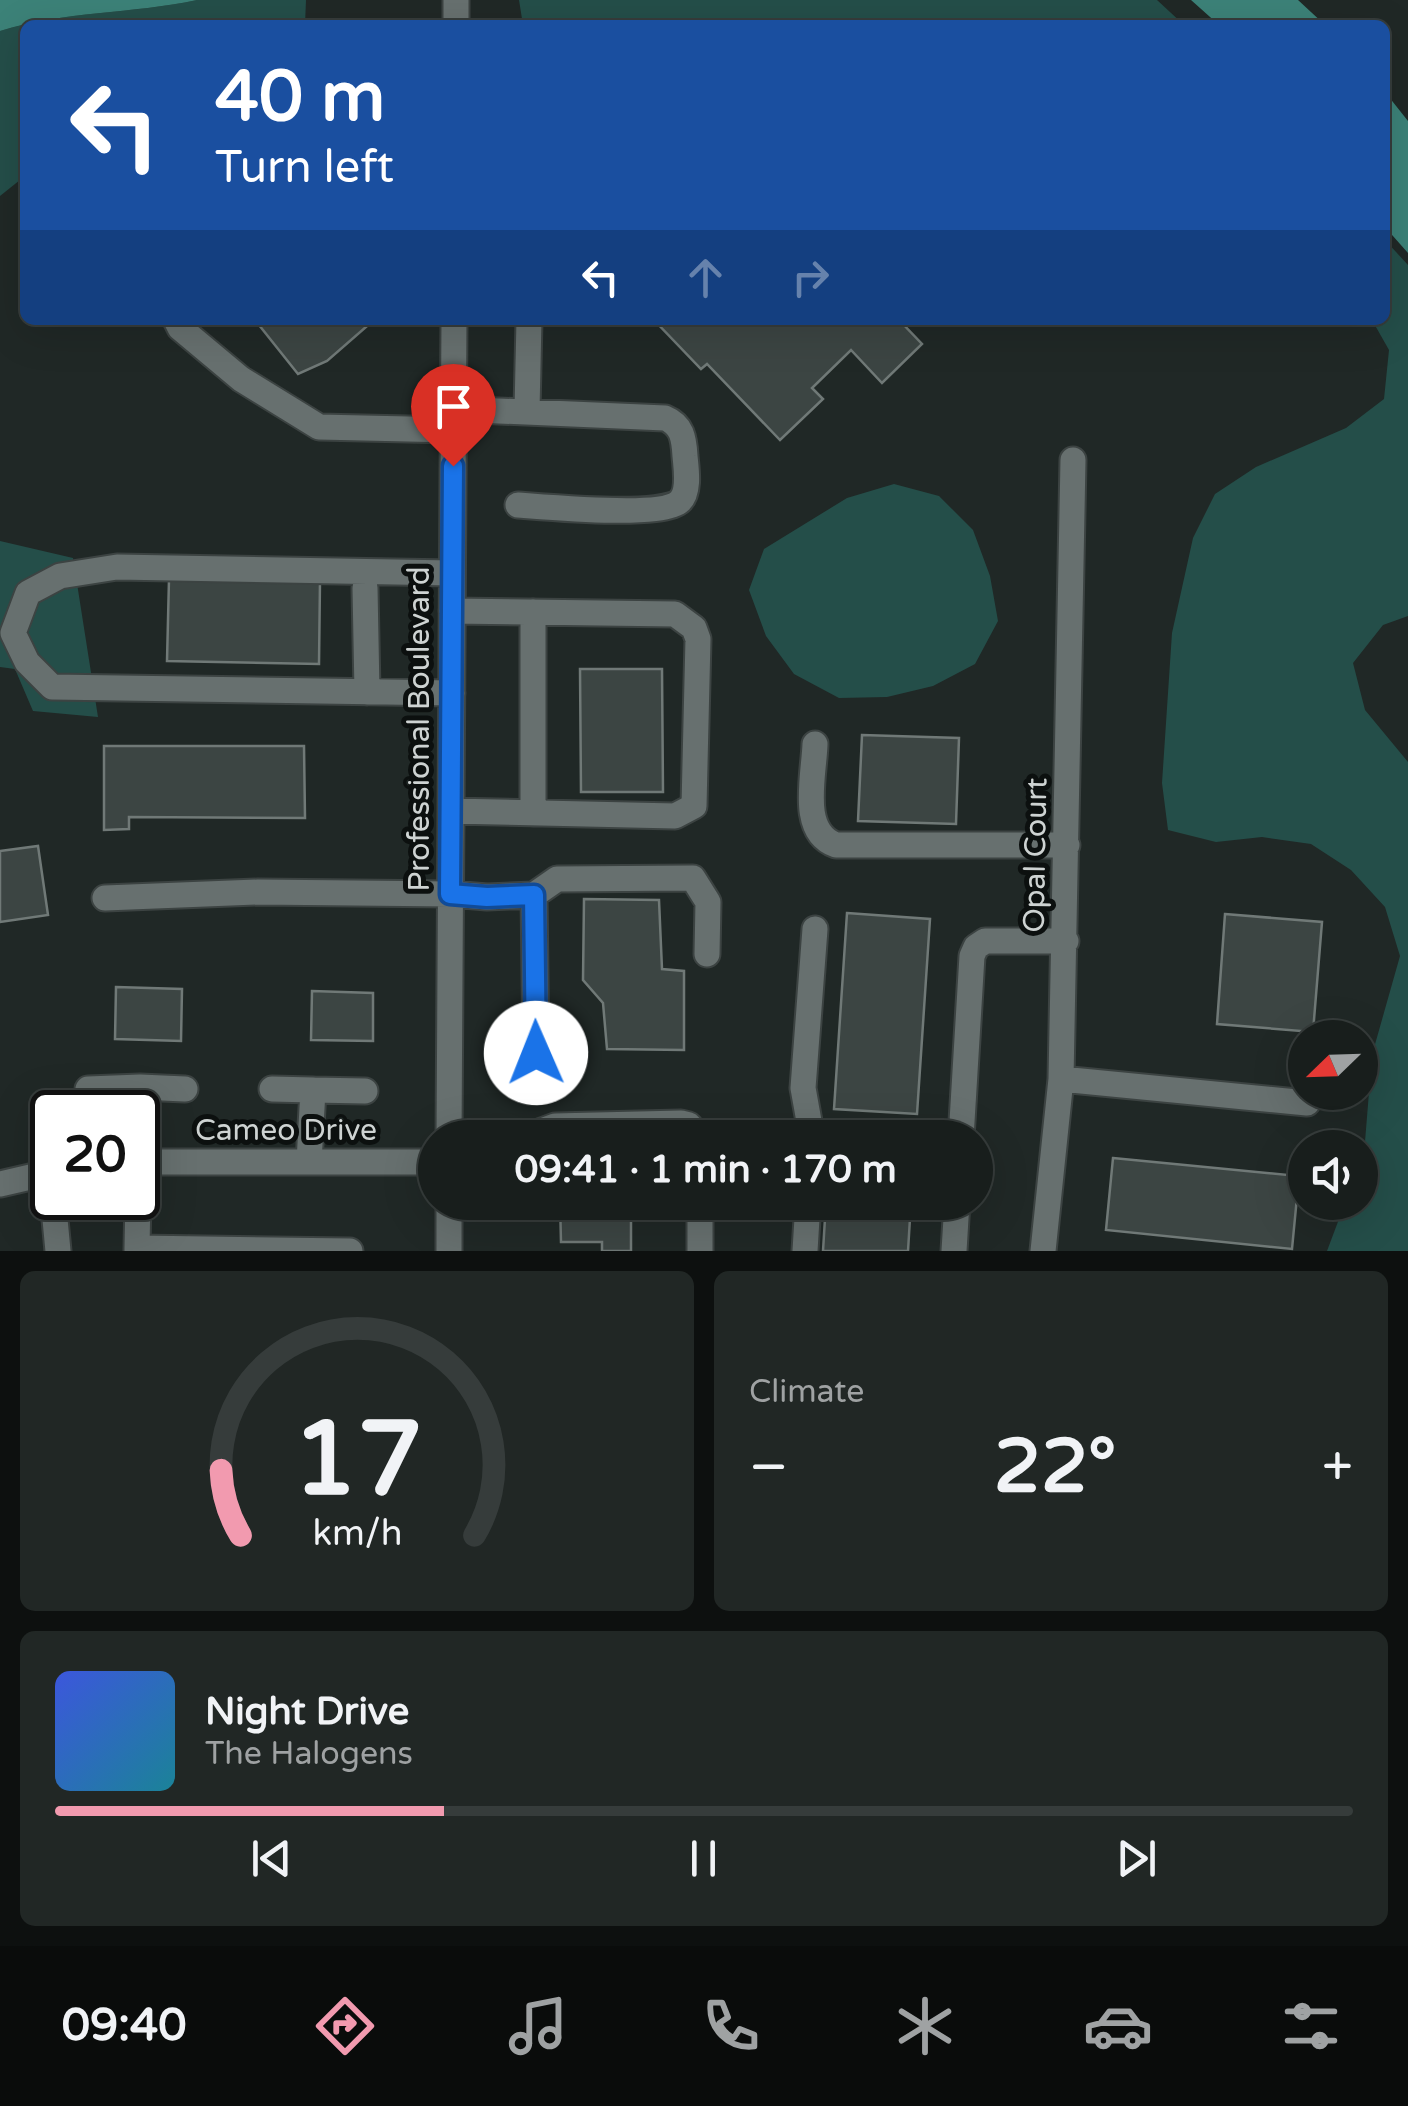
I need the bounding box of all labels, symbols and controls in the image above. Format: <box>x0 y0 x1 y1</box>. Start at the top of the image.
text: 40 m <box>215 56 385 140</box>
icon: left <box>50 60 180 190</box>
text: Turn left <box>215 141 394 195</box>
icon: left <box>573 250 628 305</box>
icon: ahead <box>678 250 733 305</box>
icon: right <box>783 250 838 305</box>
pin <box>411 364 496 467</box>
icon: arrive <box>426 379 481 434</box>
street label: Professional Boulevard <box>401 566 438 892</box>
street label: Opal Court <box>1016 777 1055 933</box>
position arrow <box>484 1001 588 1105</box>
north arrow <box>1288 1020 1378 1110</box>
map controls <box>1288 1020 1378 1220</box>
speed limit sign: 20 <box>30 1090 160 1220</box>
street label: Cameo Drive <box>195 1112 377 1149</box>
button: sound <box>1288 1130 1378 1220</box>
text: 09:41 · 1 min · 170 m <box>514 1147 897 1193</box>
text: Climate <box>749 1373 864 1411</box>
text: 17 <box>292 1398 422 1523</box>
text: 22° <box>994 1422 1116 1512</box>
text: − <box>749 1435 788 1501</box>
text: + <box>1322 1435 1353 1501</box>
text: km/h <box>312 1512 402 1555</box>
text: Night Drive <box>205 1689 409 1735</box>
text: The Halogens <box>205 1735 413 1773</box>
icon: previous <box>244 1831 299 1886</box>
icon: pause <box>676 1831 731 1886</box>
icon: next <box>1109 1831 1164 1886</box>
icon: directions <box>310 1991 380 2061</box>
icon: music <box>503 1991 573 2061</box>
icon: phone <box>696 1991 766 2061</box>
icon: climate <box>890 1991 960 2061</box>
icon: car <box>1083 1991 1153 2061</box>
icon: filters <box>1276 1991 1346 2061</box>
text: 09:40 <box>62 1999 186 2053</box>

